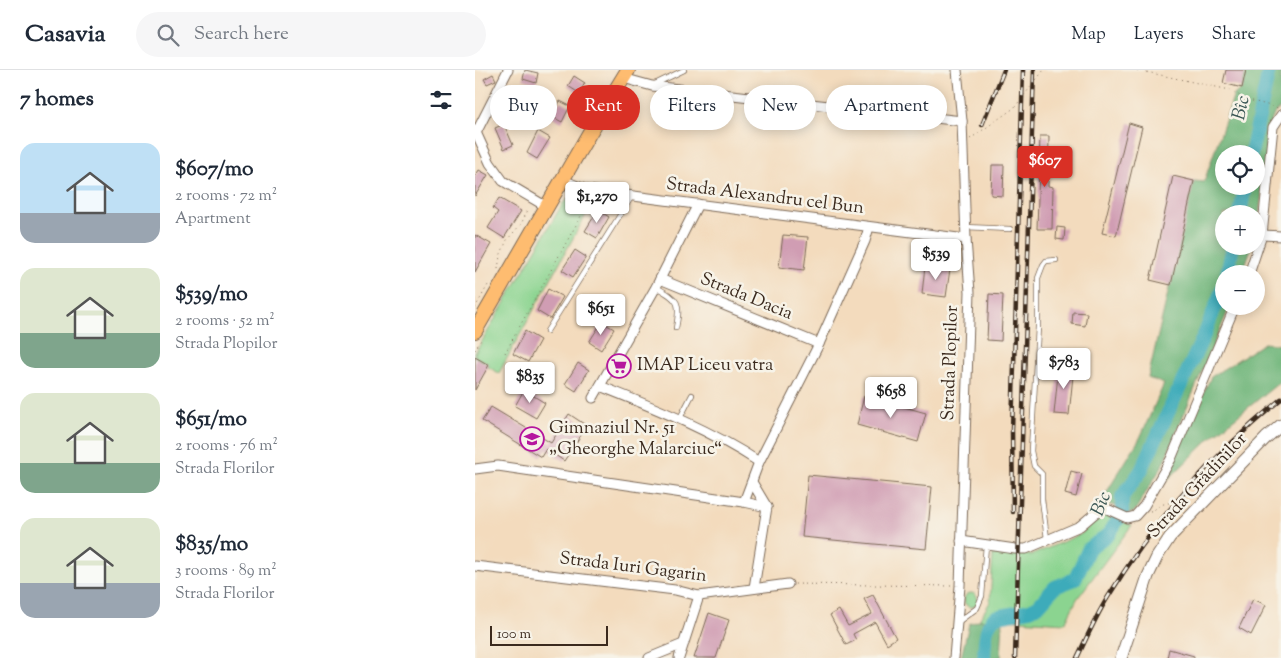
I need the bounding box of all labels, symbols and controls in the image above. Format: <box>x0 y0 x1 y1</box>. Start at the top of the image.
search box <box>136 12 486 57</box>
text: Casavia <box>25 18 106 52</box>
icon: search <box>154 21 182 49</box>
text: Search here <box>194 21 289 48</box>
text: Map <box>1071 22 1106 48</box>
text: Layers <box>1134 22 1184 48</box>
text: Share <box>1212 22 1256 48</box>
text: 7 homes <box>20 85 94 115</box>
chip: Buy <box>490 85 557 130</box>
chip: Rent <box>567 85 640 130</box>
chip: Filters <box>650 85 734 130</box>
chip: New <box>744 85 816 130</box>
chip: Apartment <box>826 85 947 130</box>
icon: filters <box>427 86 455 114</box>
water label: Bîc <box>1226 93 1258 123</box>
map controls <box>1215 145 1265 315</box>
button: locate <box>1215 145 1265 195</box>
pin: $607 <box>1015 146 1075 188</box>
text: $607 <box>1029 150 1061 173</box>
text: $607/mo <box>175 155 253 185</box>
icon: home <box>60 163 120 223</box>
street label: Strada Alexandru cel Bun <box>665 172 866 222</box>
pin: $1,270 <box>556 182 638 224</box>
text: 2 rooms · 72 m² <box>175 185 277 208</box>
text: $1,270 <box>576 186 618 209</box>
button: + <box>1215 205 1265 255</box>
text: Apartment <box>175 208 251 231</box>
pin: $539 <box>906 238 966 281</box>
text: $539 <box>922 243 950 266</box>
button: − <box>1215 265 1265 315</box>
street label: Strada Dacia <box>696 267 796 327</box>
text: $539/mo <box>175 280 248 310</box>
icon: home <box>60 288 120 348</box>
pin: $651 <box>571 294 631 336</box>
text: $651 <box>587 298 615 321</box>
street label: Strada Plopilor <box>936 305 966 421</box>
text: 2 rooms · 52 m² <box>175 310 275 333</box>
text: Strada Plopilor <box>175 333 277 356</box>
pin: $783 <box>1034 348 1094 390</box>
text: $783 <box>1048 352 1080 375</box>
supermarket icon: IMAP Liceu vatra <box>606 353 632 379</box>
place label: IMAP Liceu vatra <box>637 353 773 379</box>
pin: $835 <box>500 362 560 404</box>
text: $835 <box>516 366 544 389</box>
pin: $658 <box>861 376 921 419</box>
text: $658 <box>876 381 906 404</box>
text: $651/mo <box>175 405 247 435</box>
icon: home <box>60 413 120 473</box>
place label: Gimnaziul Nr. 51 „Gheorghe Malarciuc“ <box>549 416 722 463</box>
school or university icon: Gimnaziul Nr. 51 „Gheorghe Malarciuc“ <box>519 426 545 452</box>
street label: Strada Grădinilor <box>1142 427 1254 545</box>
text: 2 rooms · 76 m² <box>175 435 278 458</box>
text: Strada Florilor <box>175 458 275 481</box>
water label: Bîc <box>1085 488 1119 520</box>
text: $835/mo <box>175 530 248 560</box>
icon: home <box>60 538 120 598</box>
street label: Strada Iuri Gagarin <box>558 546 708 590</box>
text: 3 rooms · 89 m² <box>175 560 277 583</box>
text: Strada Florilor <box>175 583 275 606</box>
scale bar <box>490 623 607 646</box>
text: 100 m <box>497 625 531 645</box>

